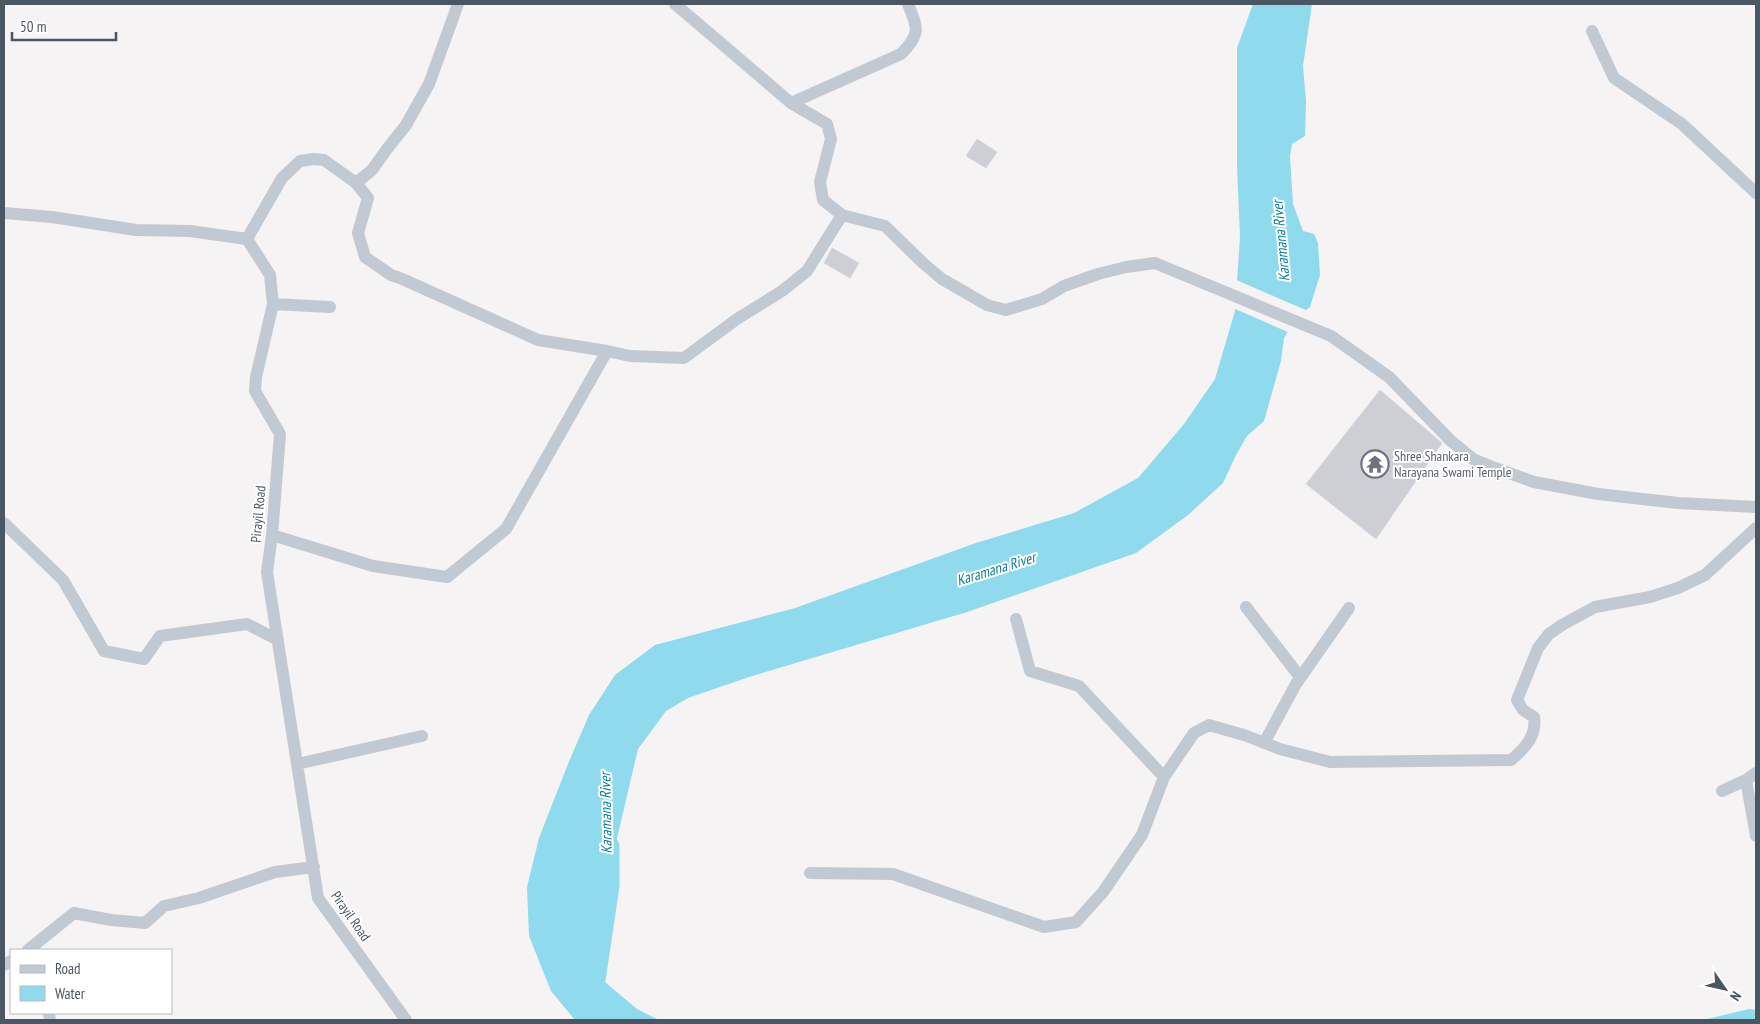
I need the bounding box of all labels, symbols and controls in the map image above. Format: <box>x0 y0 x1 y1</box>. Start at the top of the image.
scale bar <box>12 10 116 42</box>
text: 50 m <box>20 17 46 36</box>
water label: Karamana River <box>1267 198 1294 282</box>
place label: Shree Shankara Narayana Swami Temple <box>1394 447 1512 481</box>
temple icon: Shree Shankara Narayana Swami Temple <box>1360 449 1390 479</box>
street label: Pirayil Road <box>247 485 269 543</box>
water label: Karamana River <box>954 547 1039 589</box>
water label: Karamana River <box>595 770 616 854</box>
street label: Pirayil Road <box>327 887 375 945</box>
legend <box>10 949 172 1014</box>
text: Road <box>55 959 81 978</box>
north arrow <box>1700 964 1750 1014</box>
text: Water <box>55 984 86 1003</box>
text: N <box>1726 988 1745 1004</box>

